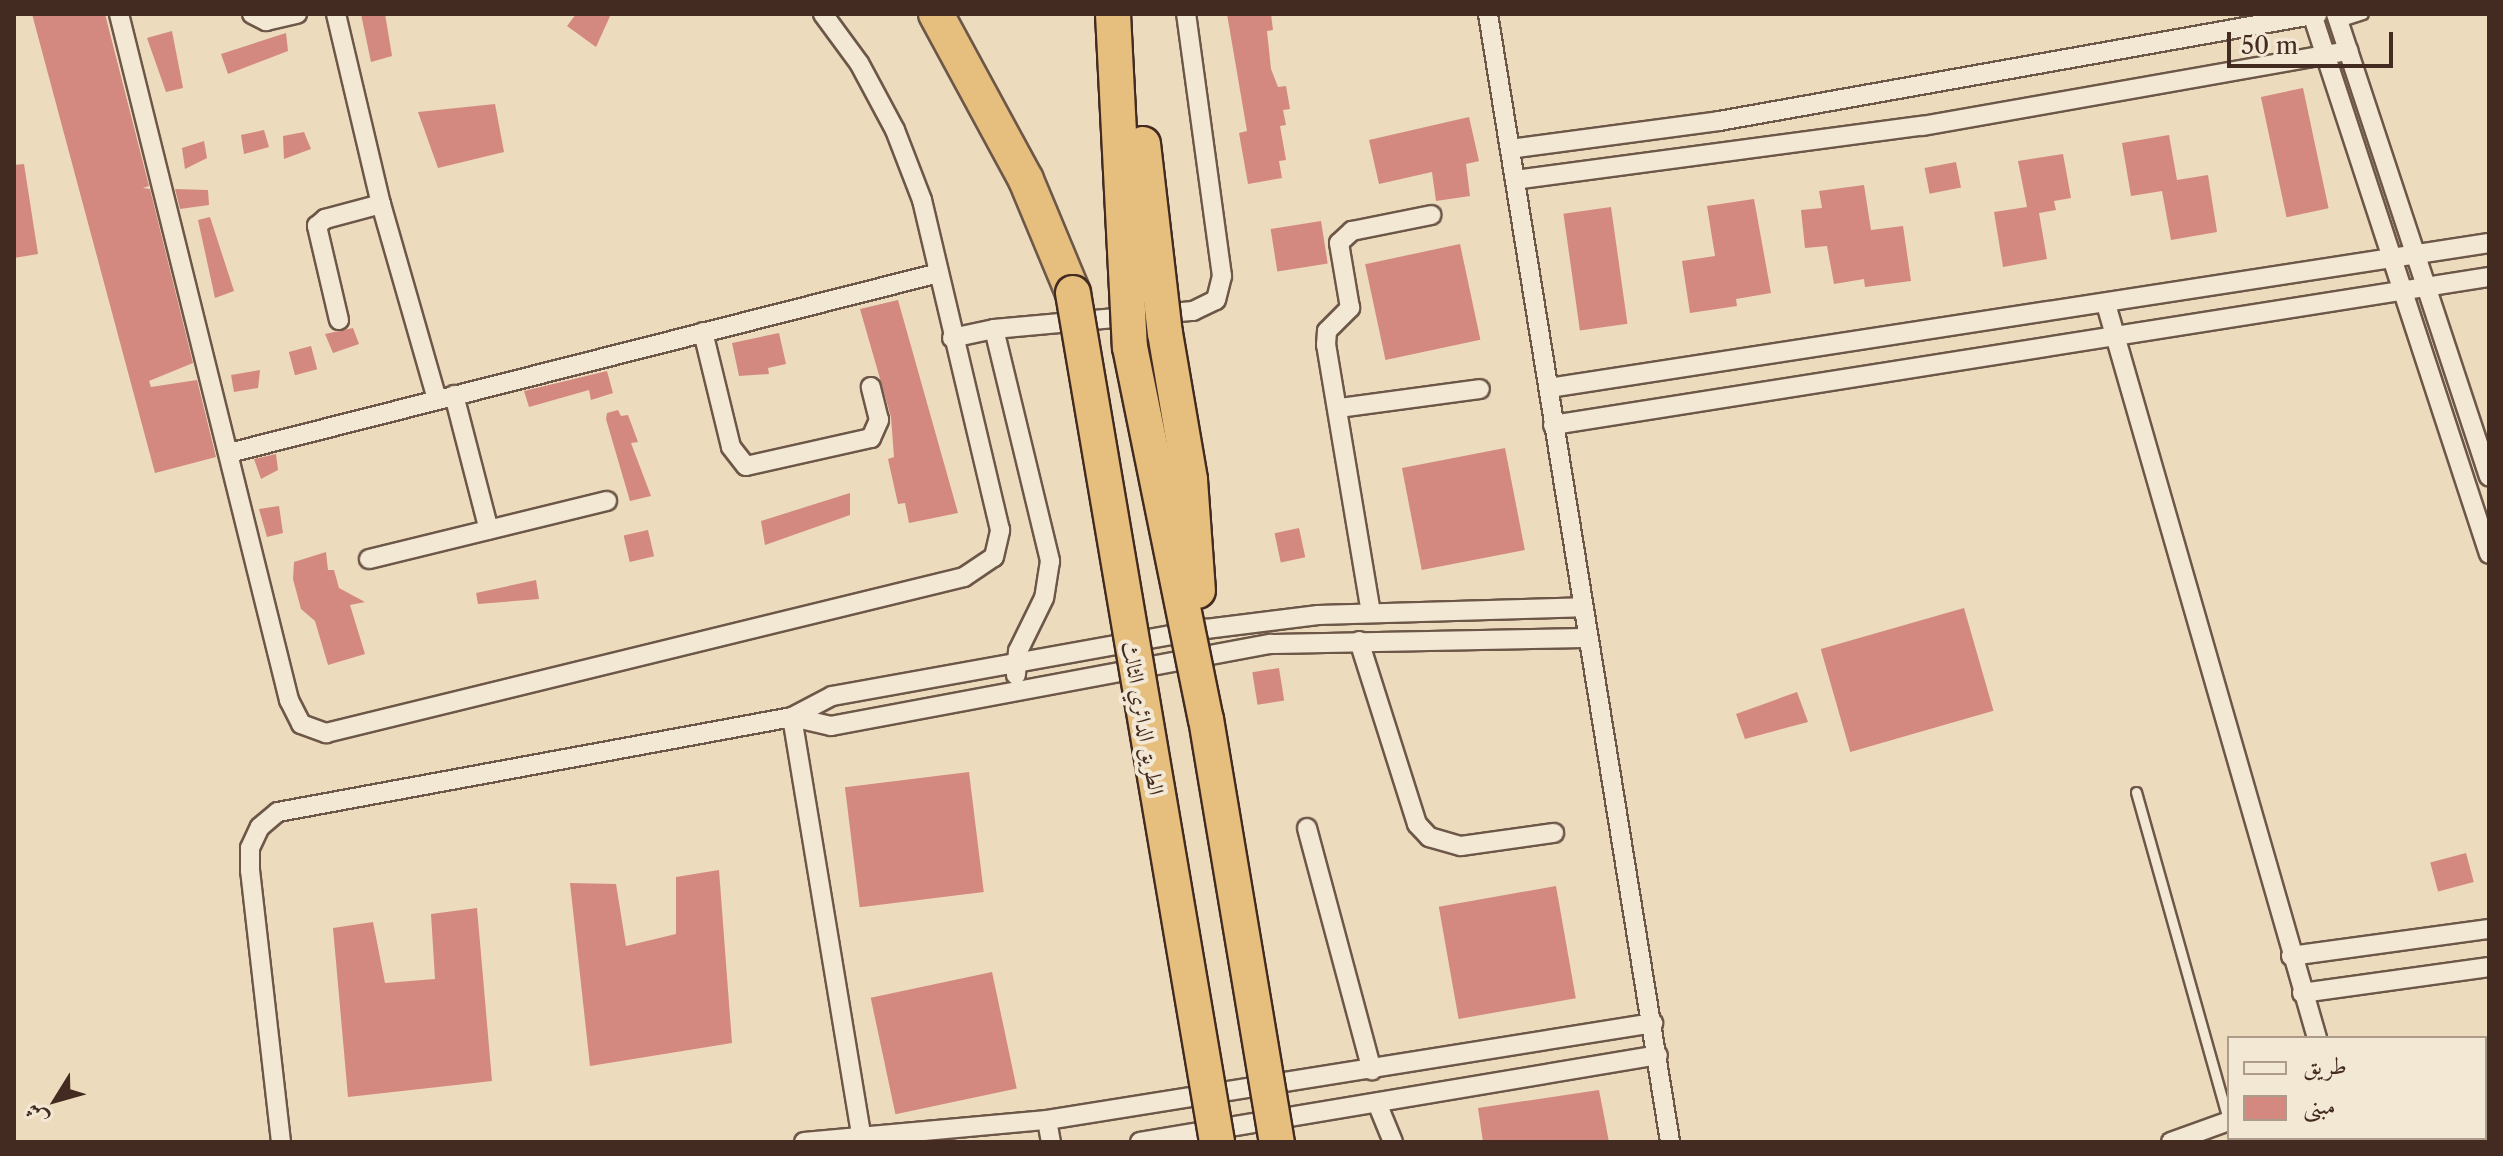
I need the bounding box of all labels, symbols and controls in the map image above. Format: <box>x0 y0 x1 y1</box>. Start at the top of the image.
scale bar <box>2231 16 2397 66</box>
text: 50 m <box>2241 31 2298 60</box>
street label: الطريق الدائري الثالث <box>1116 639 1170 797</box>
legend <box>2227 1036 2487 1140</box>
text: طريق <box>2303 1051 2347 1080</box>
north arrow <box>16 1060 96 1140</box>
text: مبنى <box>2303 1091 2336 1120</box>
text: ش <box>19 1098 54 1132</box>

